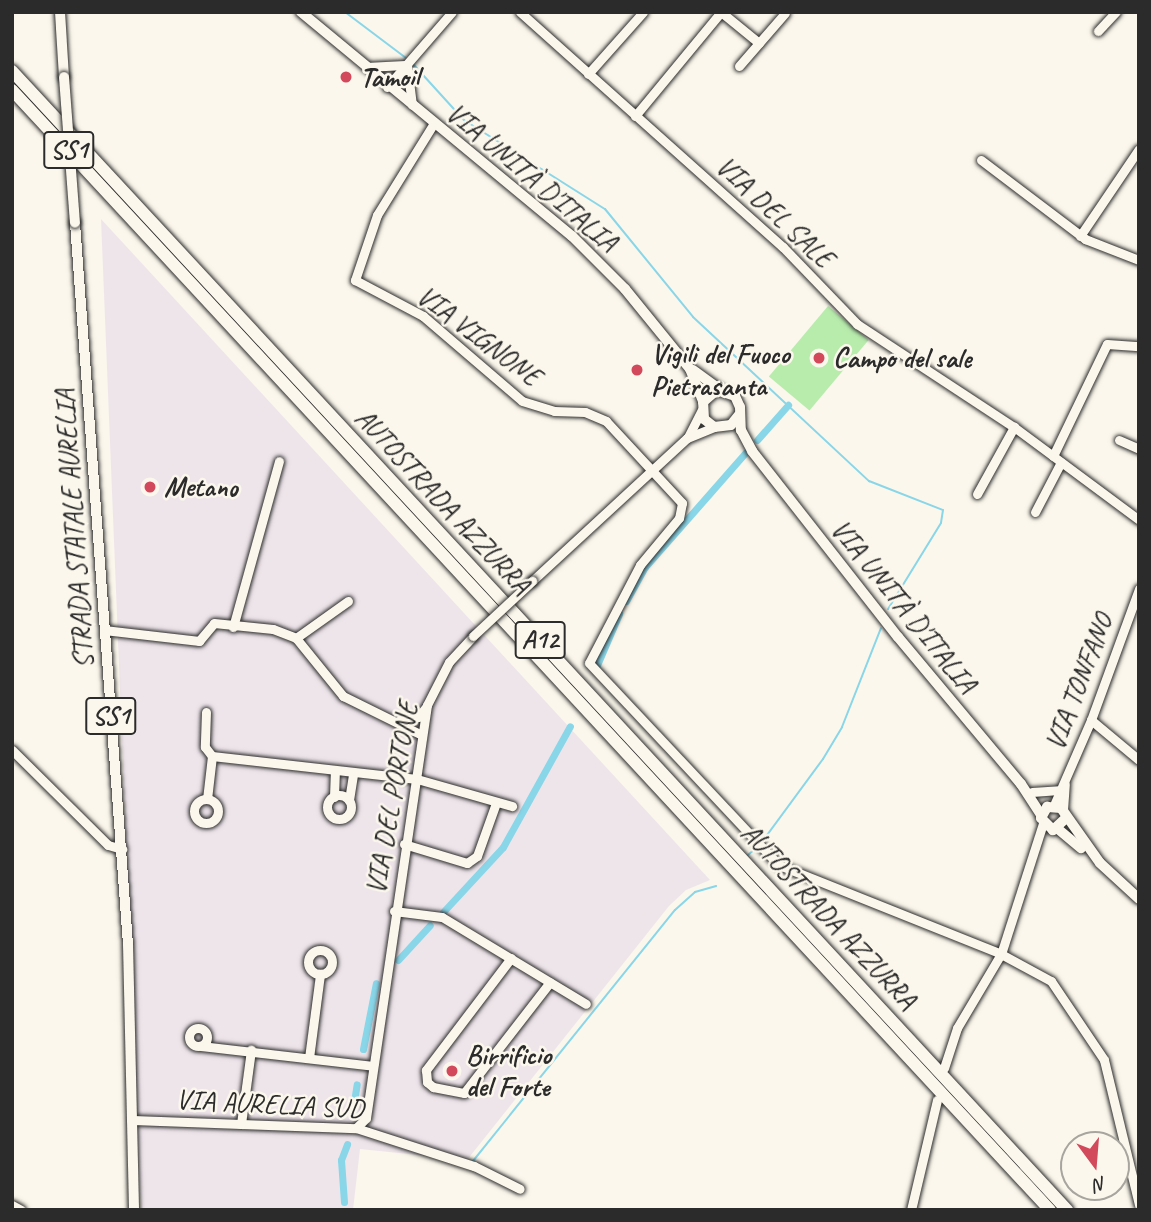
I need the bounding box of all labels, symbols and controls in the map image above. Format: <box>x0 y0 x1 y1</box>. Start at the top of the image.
place label: Tamoil <box>360 60 419 94</box>
marker: Tamoil <box>338 69 354 85</box>
street label: VIA UNITÀ D'ITALIA <box>439 95 625 259</box>
road number: SS1 <box>43 127 95 172</box>
street label: VIA DEL SALE <box>709 149 841 275</box>
street label: VIA VIGNONE <box>410 279 548 393</box>
place label: Vigili del Fuoco Pietrasanta <box>651 337 789 403</box>
place label: Campo del sale <box>833 341 971 375</box>
marker: Campo del sale <box>811 350 827 366</box>
marker: Vigili del Fuoco Pietrasanta <box>629 362 645 378</box>
street label: STRADA STATALE AURELIA <box>47 387 101 671</box>
street label: AUTOSTRADA AZZURRA <box>348 401 538 601</box>
place label: Metano <box>164 470 237 504</box>
marker: Metano <box>142 479 158 495</box>
street label: VIA UNITÀ D'ITALIA <box>824 512 984 700</box>
street label: VIA TONFANO <box>1037 608 1121 756</box>
road number: A12 <box>514 618 566 662</box>
road number: SS1 <box>85 694 137 738</box>
street label: VIA DEL PORTONE <box>359 699 425 897</box>
street label: AUTOSTRADA AZZURRA <box>734 816 924 1016</box>
place label: Birrificio del Forte <box>466 1038 551 1104</box>
marker: Birrificio del Forte <box>444 1063 460 1079</box>
street label: VIA AURELIA SUD <box>175 1082 365 1126</box>
north arrow <box>1060 1131 1130 1201</box>
text: N <box>1091 1171 1109 1197</box>

